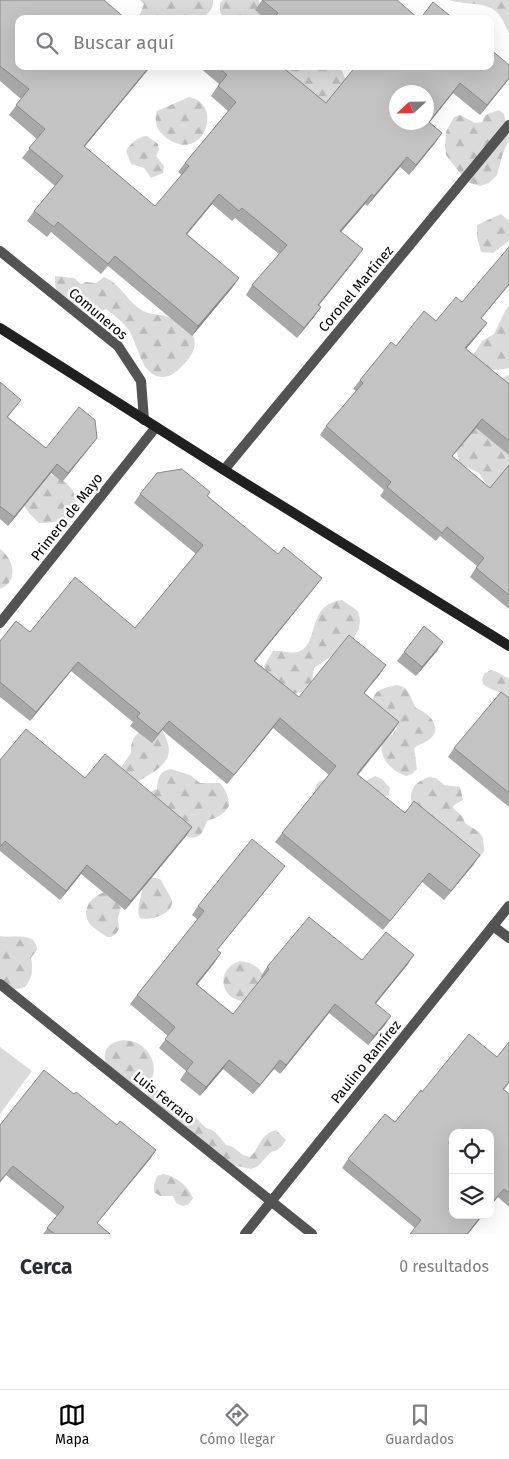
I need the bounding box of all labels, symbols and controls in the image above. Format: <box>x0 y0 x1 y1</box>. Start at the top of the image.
search box <box>15 15 494 70</box>
icon: search <box>33 29 61 57</box>
text: Buscar aquí <box>73 31 174 54</box>
north arrow <box>389 85 434 130</box>
street label: Coronel Martínez <box>315 242 397 336</box>
street label: Comuneros <box>65 285 131 344</box>
street label: Primero de Mayo <box>27 470 107 564</box>
street label: Paulino Ramírez <box>327 1017 405 1107</box>
street label: Luis Ferraro <box>130 1068 198 1128</box>
map controls <box>449 1129 494 1219</box>
button: locate <box>449 1129 494 1174</box>
button: layers <box>449 1174 494 1219</box>
text: Cerca <box>20 1254 72 1280</box>
text: 0 resultados <box>399 1257 489 1276</box>
tab: Mapa <box>55 1401 89 1448</box>
tab: Cómo llegar <box>200 1401 275 1448</box>
tab: Guardados <box>385 1401 454 1448</box>

